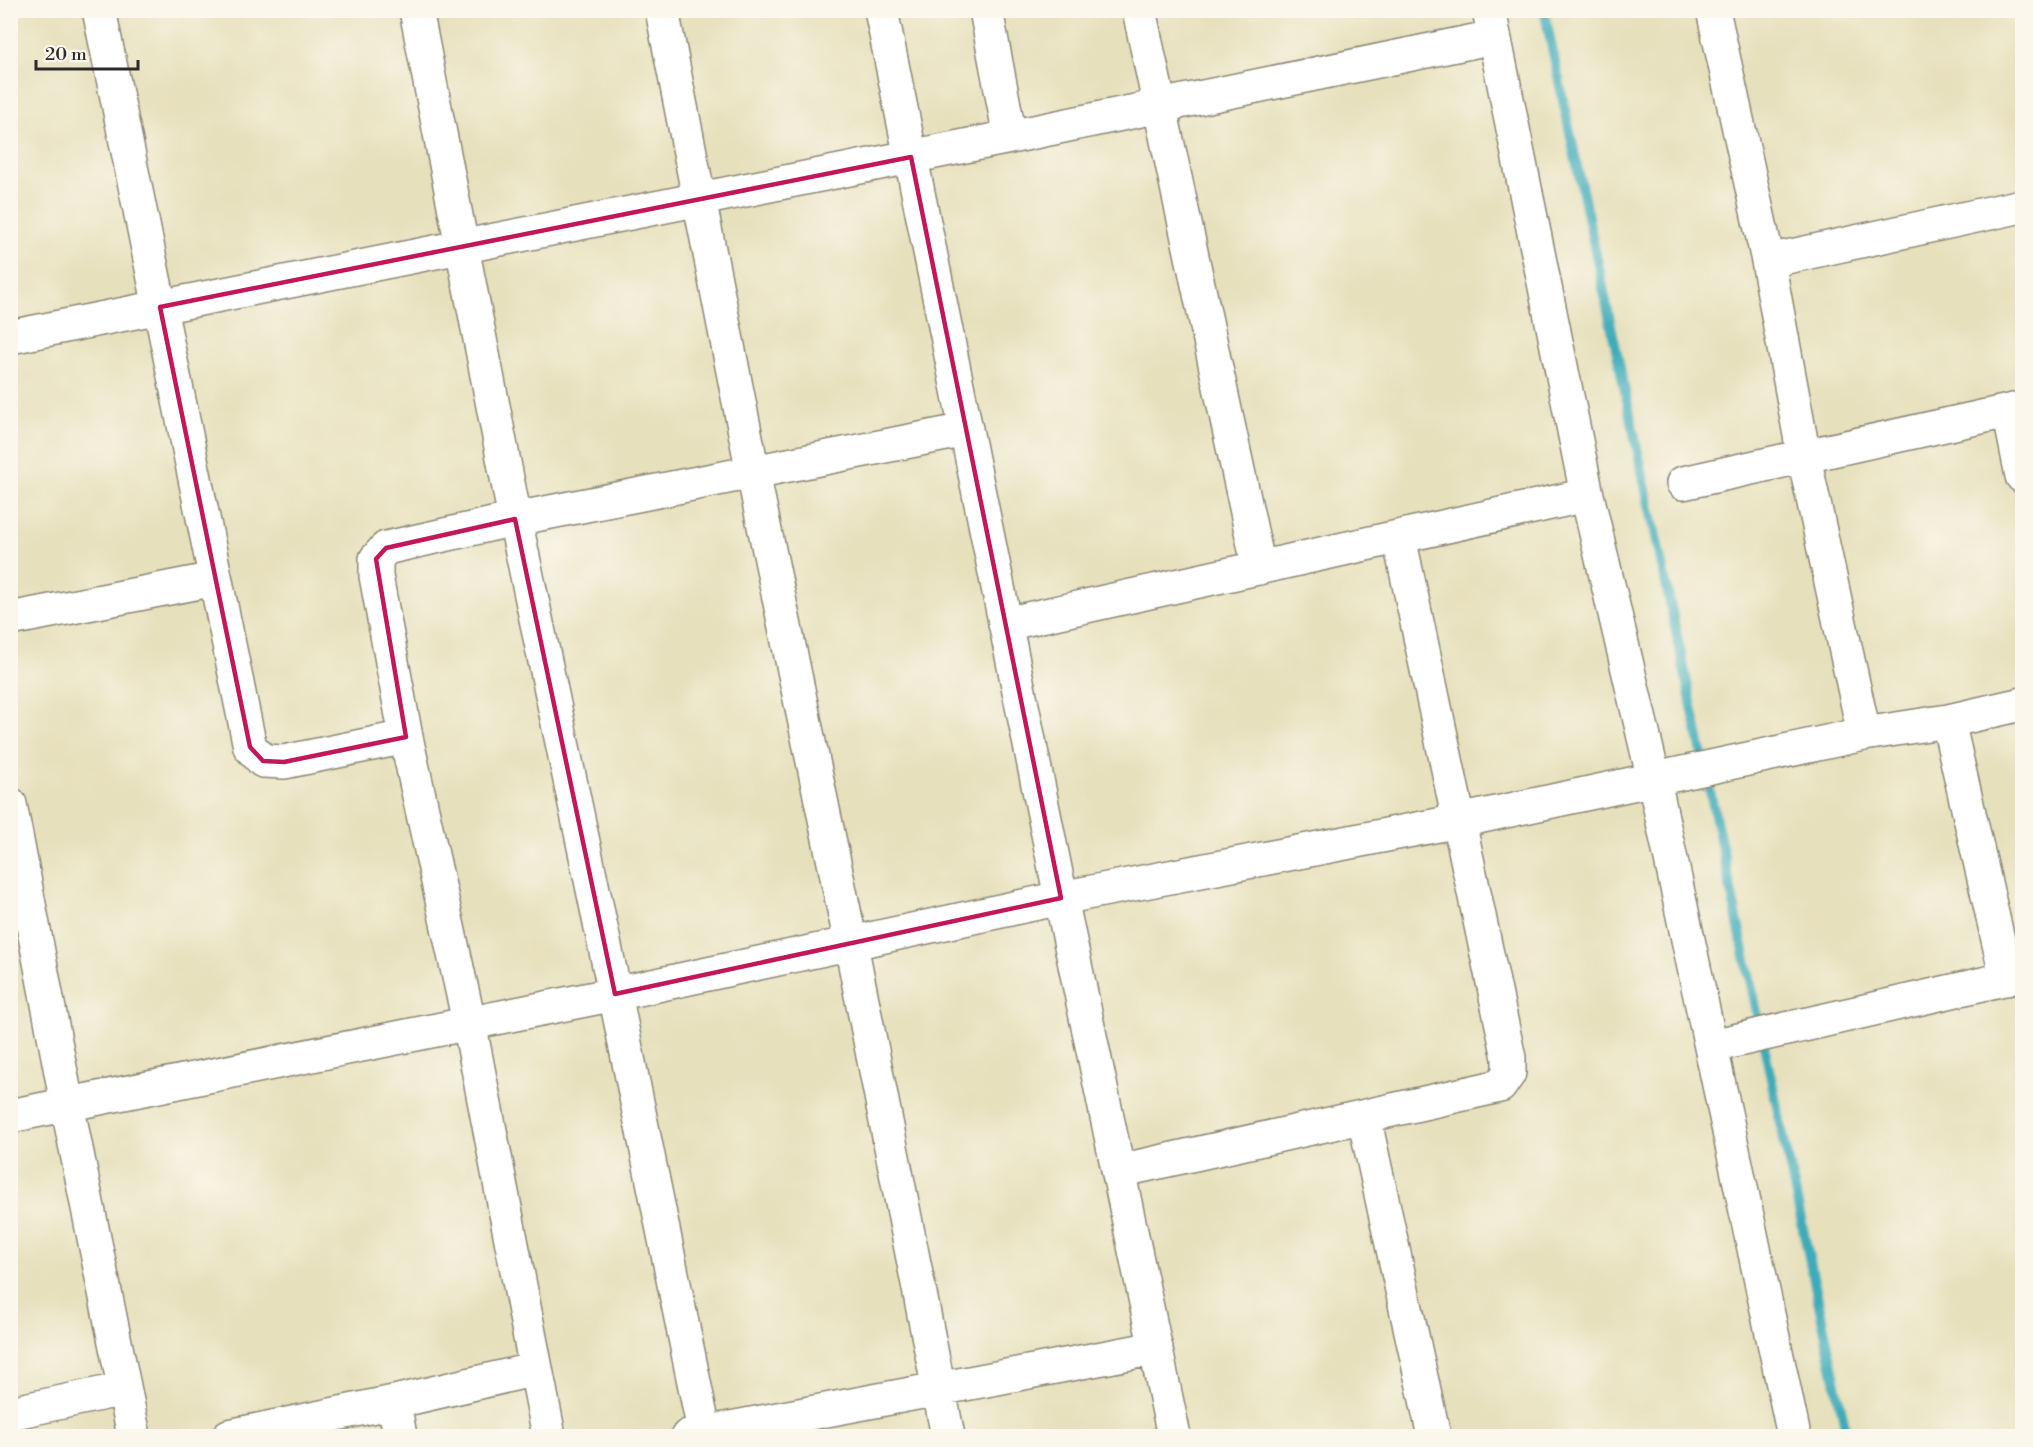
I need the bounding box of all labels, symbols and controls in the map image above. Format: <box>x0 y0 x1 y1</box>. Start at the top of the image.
scale bar <box>36 33 138 71</box>
text: 20 m <box>45 43 87 66</box>

